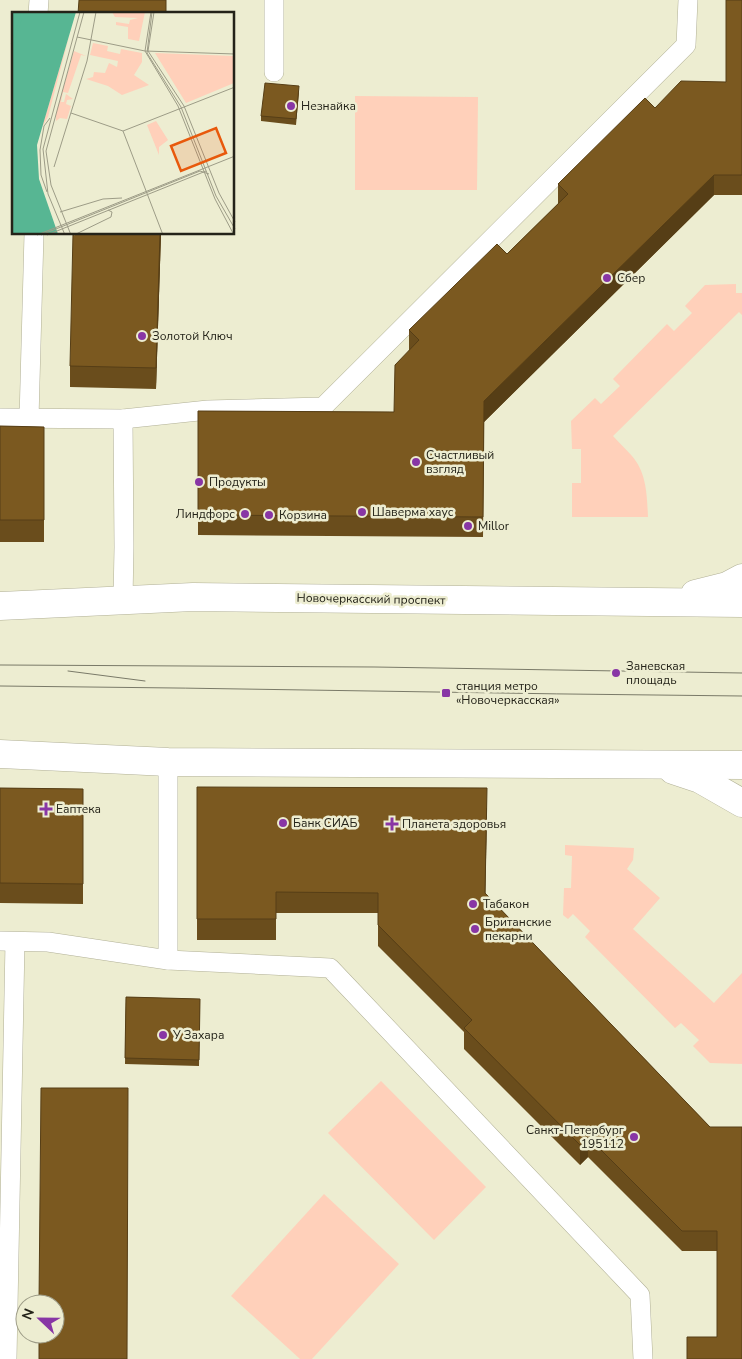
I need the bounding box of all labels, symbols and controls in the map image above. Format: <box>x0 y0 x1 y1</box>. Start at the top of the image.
inset map <box>12 12 235 235</box>
place label: Незнайка <box>301 98 356 114</box>
marker: Незнайка <box>285 100 297 112</box>
place label: Сбер <box>617 270 646 286</box>
marker: Сбер <box>601 272 613 284</box>
place label: Золотой Ключ <box>152 328 233 344</box>
marker: Золотой Ключ <box>136 330 148 342</box>
place label: Счастливый взгляд <box>426 447 494 477</box>
marker: Счастливый взгляд <box>410 456 422 468</box>
place label: Продукты <box>209 474 266 490</box>
marker: Продукты <box>193 476 205 488</box>
place label: Шаверма хаус <box>372 504 454 520</box>
place label: Линдфорс <box>176 506 235 522</box>
marker: Шаверма хаус <box>356 506 368 518</box>
place label: Корзина <box>279 507 327 523</box>
marker: Линдфорс <box>239 508 251 520</box>
marker: Корзина <box>263 509 275 521</box>
place label: Millor <box>478 518 510 534</box>
marker: Millor <box>462 520 474 532</box>
street label: Новочеркасский проспект <box>296 590 446 608</box>
place label: Заневская площадь <box>626 658 685 688</box>
marker: Заневская площадь <box>610 667 622 679</box>
place label: станция метро «Новочеркасская» <box>456 678 560 708</box>
marker: станция метро «Новочеркасская» <box>440 687 452 699</box>
place label: Еаптека <box>56 801 101 817</box>
marker: Еаптека <box>40 803 52 815</box>
place label: Банк СИАБ <box>293 815 358 831</box>
place label: Планета здоровья <box>402 816 506 832</box>
marker: Банк СИАБ <box>277 817 289 829</box>
marker: Планета здоровья <box>386 818 398 830</box>
place label: Табакон <box>483 896 529 912</box>
marker: Табакон <box>467 898 479 910</box>
place label: Британские пекарни <box>485 914 551 944</box>
marker: Британские пекарни <box>469 923 481 935</box>
place label: У Захара <box>172 1027 224 1043</box>
marker: У Захара <box>157 1029 169 1041</box>
place label: Санкт-Петербург 195112 <box>526 1122 625 1152</box>
marker: Санкт-Петербург 195112 <box>628 1131 640 1143</box>
north arrow <box>15 1294 65 1344</box>
text: N <box>18 1306 39 1323</box>

